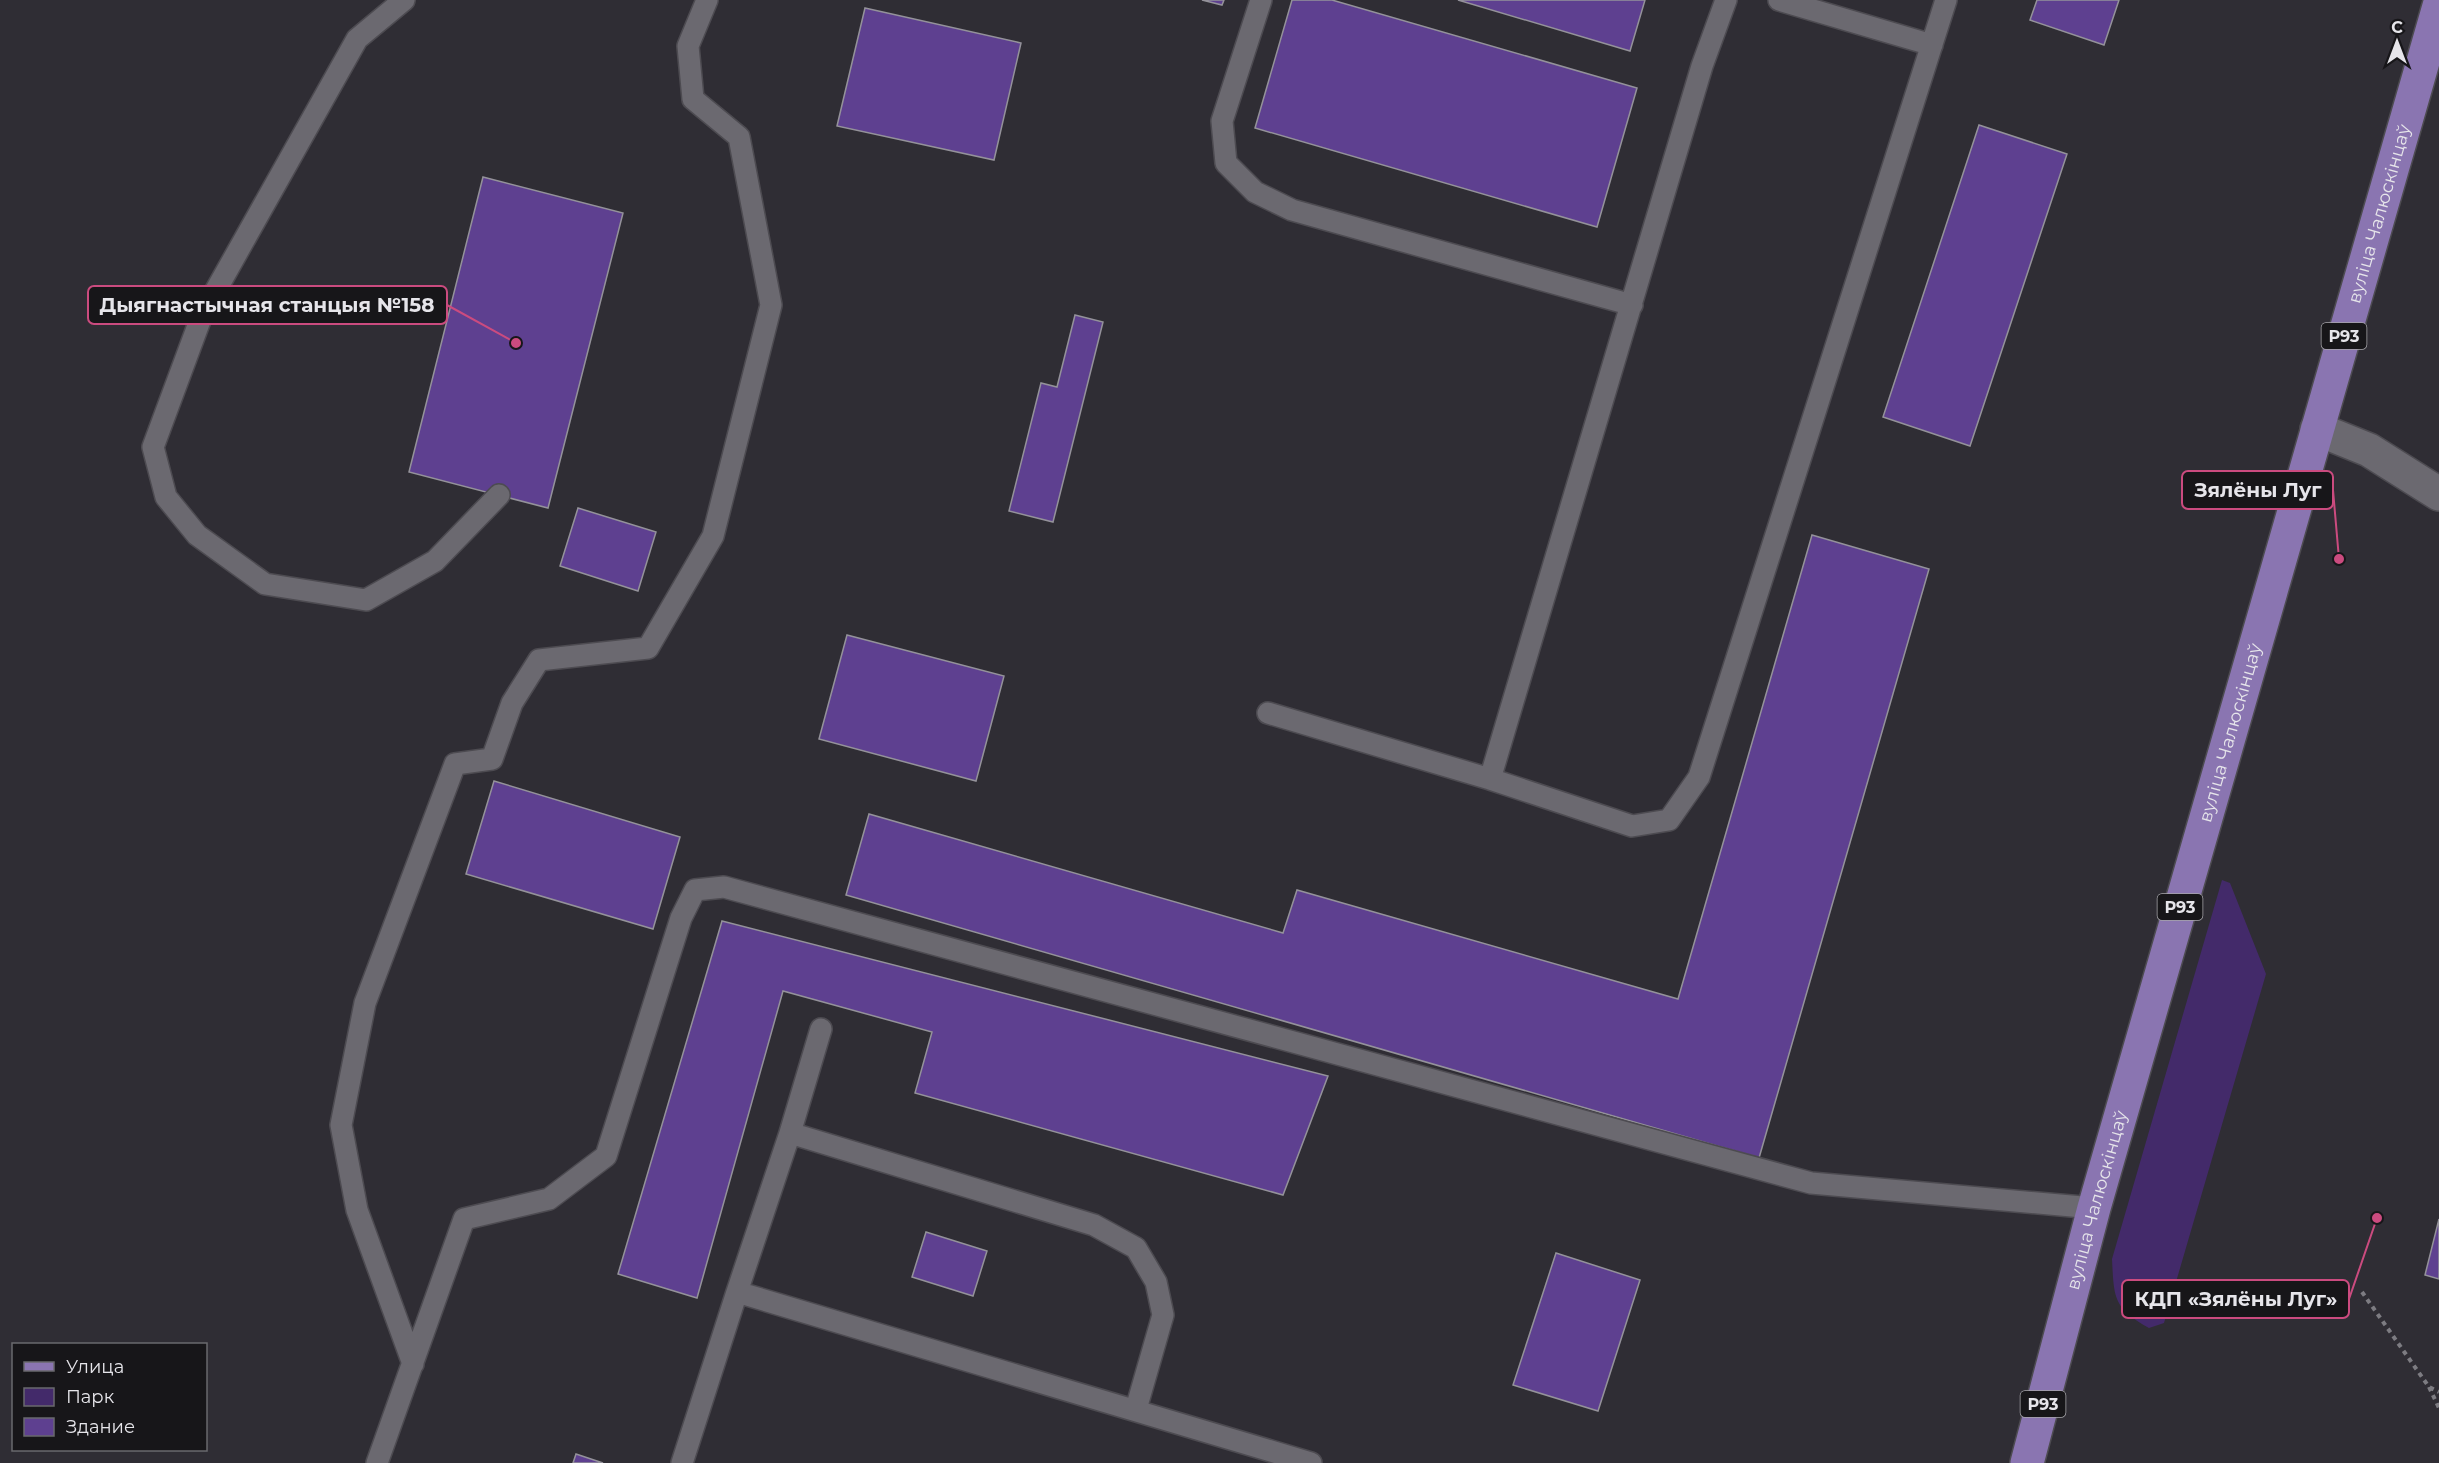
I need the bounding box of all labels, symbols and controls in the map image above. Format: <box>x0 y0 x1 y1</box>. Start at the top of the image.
north arrow <box>2367 12 2427 72</box>
text: С <box>2391 18 2403 37</box>
street label: вуліца Чалюскінцаў <box>2343 122 2415 306</box>
callout: Дыягнастычная станцыя №158 <box>88 286 447 324</box>
text: Дыягнастычная станцыя №158 <box>100 293 434 317</box>
road number: Р93 <box>2322 323 2366 349</box>
callout: Зялёны Луг <box>2182 471 2333 509</box>
text: Зялёны Луг <box>2193 478 2322 502</box>
street label: вуліца Чалюскінцаў <box>2194 641 2267 825</box>
road number: Р93 <box>2158 894 2202 920</box>
street label: вуліца Чалюскінцаў <box>2062 1108 2132 1292</box>
callout: КДП «Зялёны Луг» <box>2122 1280 2349 1318</box>
text: КДП «Зялёны Луг» <box>2135 1287 2337 1311</box>
legend <box>12 1343 207 1451</box>
text: Улица <box>66 1356 124 1378</box>
text: Парк <box>66 1386 115 1408</box>
road number: Р93 <box>2020 1391 2066 1417</box>
text: Здание <box>66 1416 135 1438</box>

